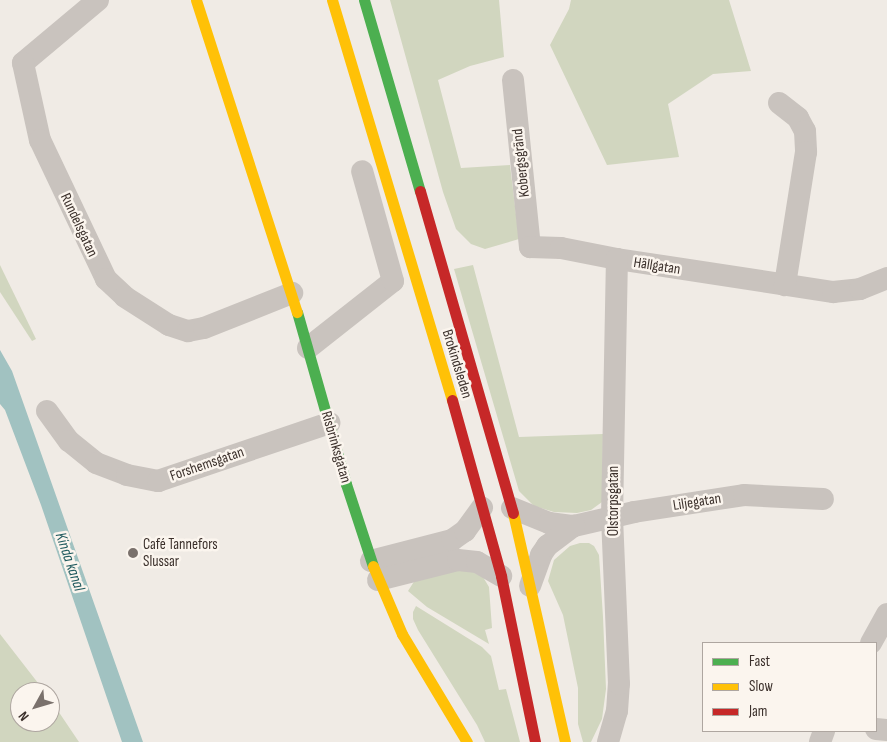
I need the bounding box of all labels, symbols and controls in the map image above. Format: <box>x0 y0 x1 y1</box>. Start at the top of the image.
street label: Kobergsgränd <box>508 128 534 198</box>
street label: Rundelsgatan <box>56 190 102 260</box>
street label: Hällgatan <box>632 253 682 279</box>
street label: Brokindsleden <box>438 327 476 401</box>
street label: Risbrinksgatan <box>317 409 355 485</box>
street label: Forshemsgatan <box>168 443 246 485</box>
street label: Olstorpsgatan <box>605 466 623 536</box>
street label: Liljegatan <box>672 489 722 515</box>
water label: Kinda kanal <box>50 530 88 594</box>
place label: Café Tannefors Slussar <box>143 535 218 570</box>
marker: Café Tannefors Slussar <box>127 547 139 559</box>
legend <box>702 642 877 732</box>
text: Fast <box>749 652 770 671</box>
text: Slow <box>749 677 773 696</box>
north arrow <box>10 682 60 732</box>
text: Jam <box>749 702 767 721</box>
text: N <box>15 708 33 724</box>

